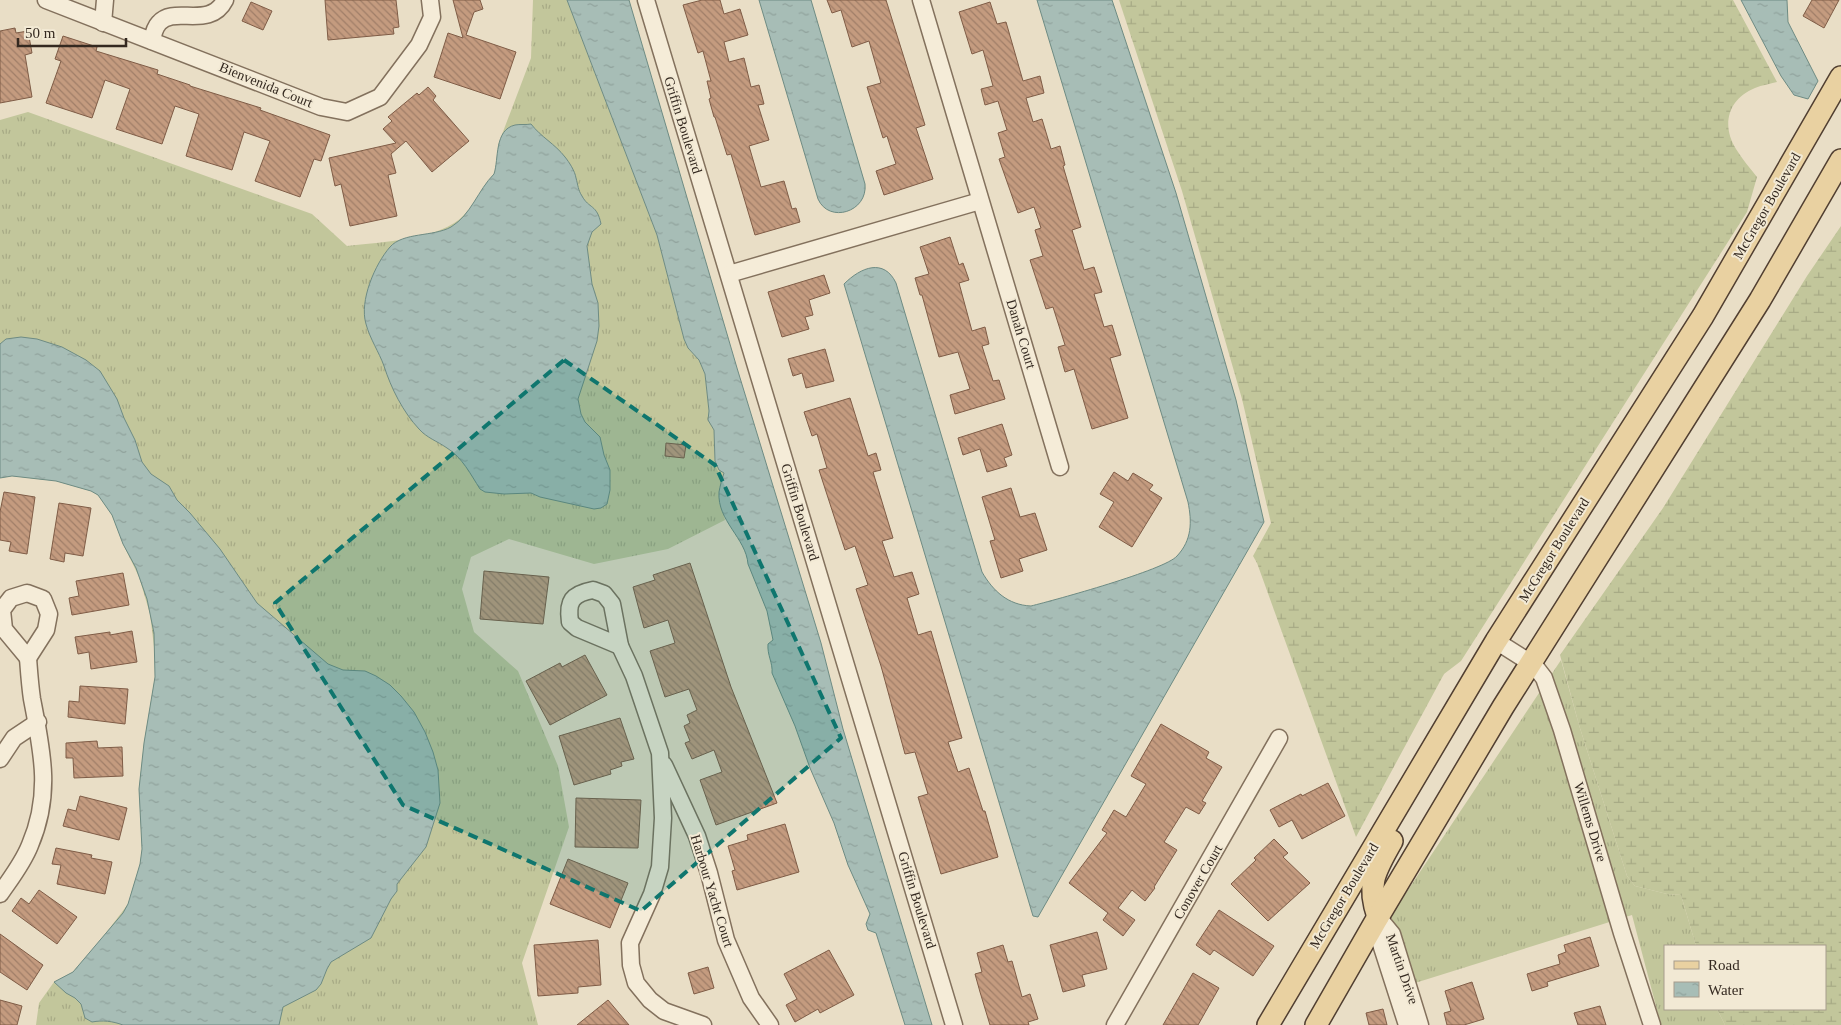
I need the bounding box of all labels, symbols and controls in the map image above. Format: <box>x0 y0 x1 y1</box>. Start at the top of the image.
scale bar <box>18 15 125 47</box>
text: 50 m <box>25 25 56 41</box>
street label: Bienvenida Court <box>217 59 315 111</box>
street label: Griffin Boulevard <box>661 75 705 175</box>
street label: McGregor Boulevard <box>1730 150 1804 262</box>
street label: Danah Court <box>1003 297 1039 371</box>
street label: Griffin Boulevard <box>778 462 822 562</box>
street label: McGregor Boulevard <box>1516 495 1592 605</box>
street label: Willems Drive <box>1571 780 1609 864</box>
street label: Harbour Yacht Court <box>688 833 736 949</box>
street label: McGregor Boulevard <box>1307 841 1381 951</box>
street label: Conover Court <box>1171 842 1225 922</box>
street label: Griffin Boulevard <box>895 850 939 950</box>
street label: Martin Drive <box>1383 932 1421 1006</box>
legend <box>1664 945 1826 1010</box>
text: Road <box>1708 957 1740 973</box>
text: Water <box>1708 982 1743 998</box>

